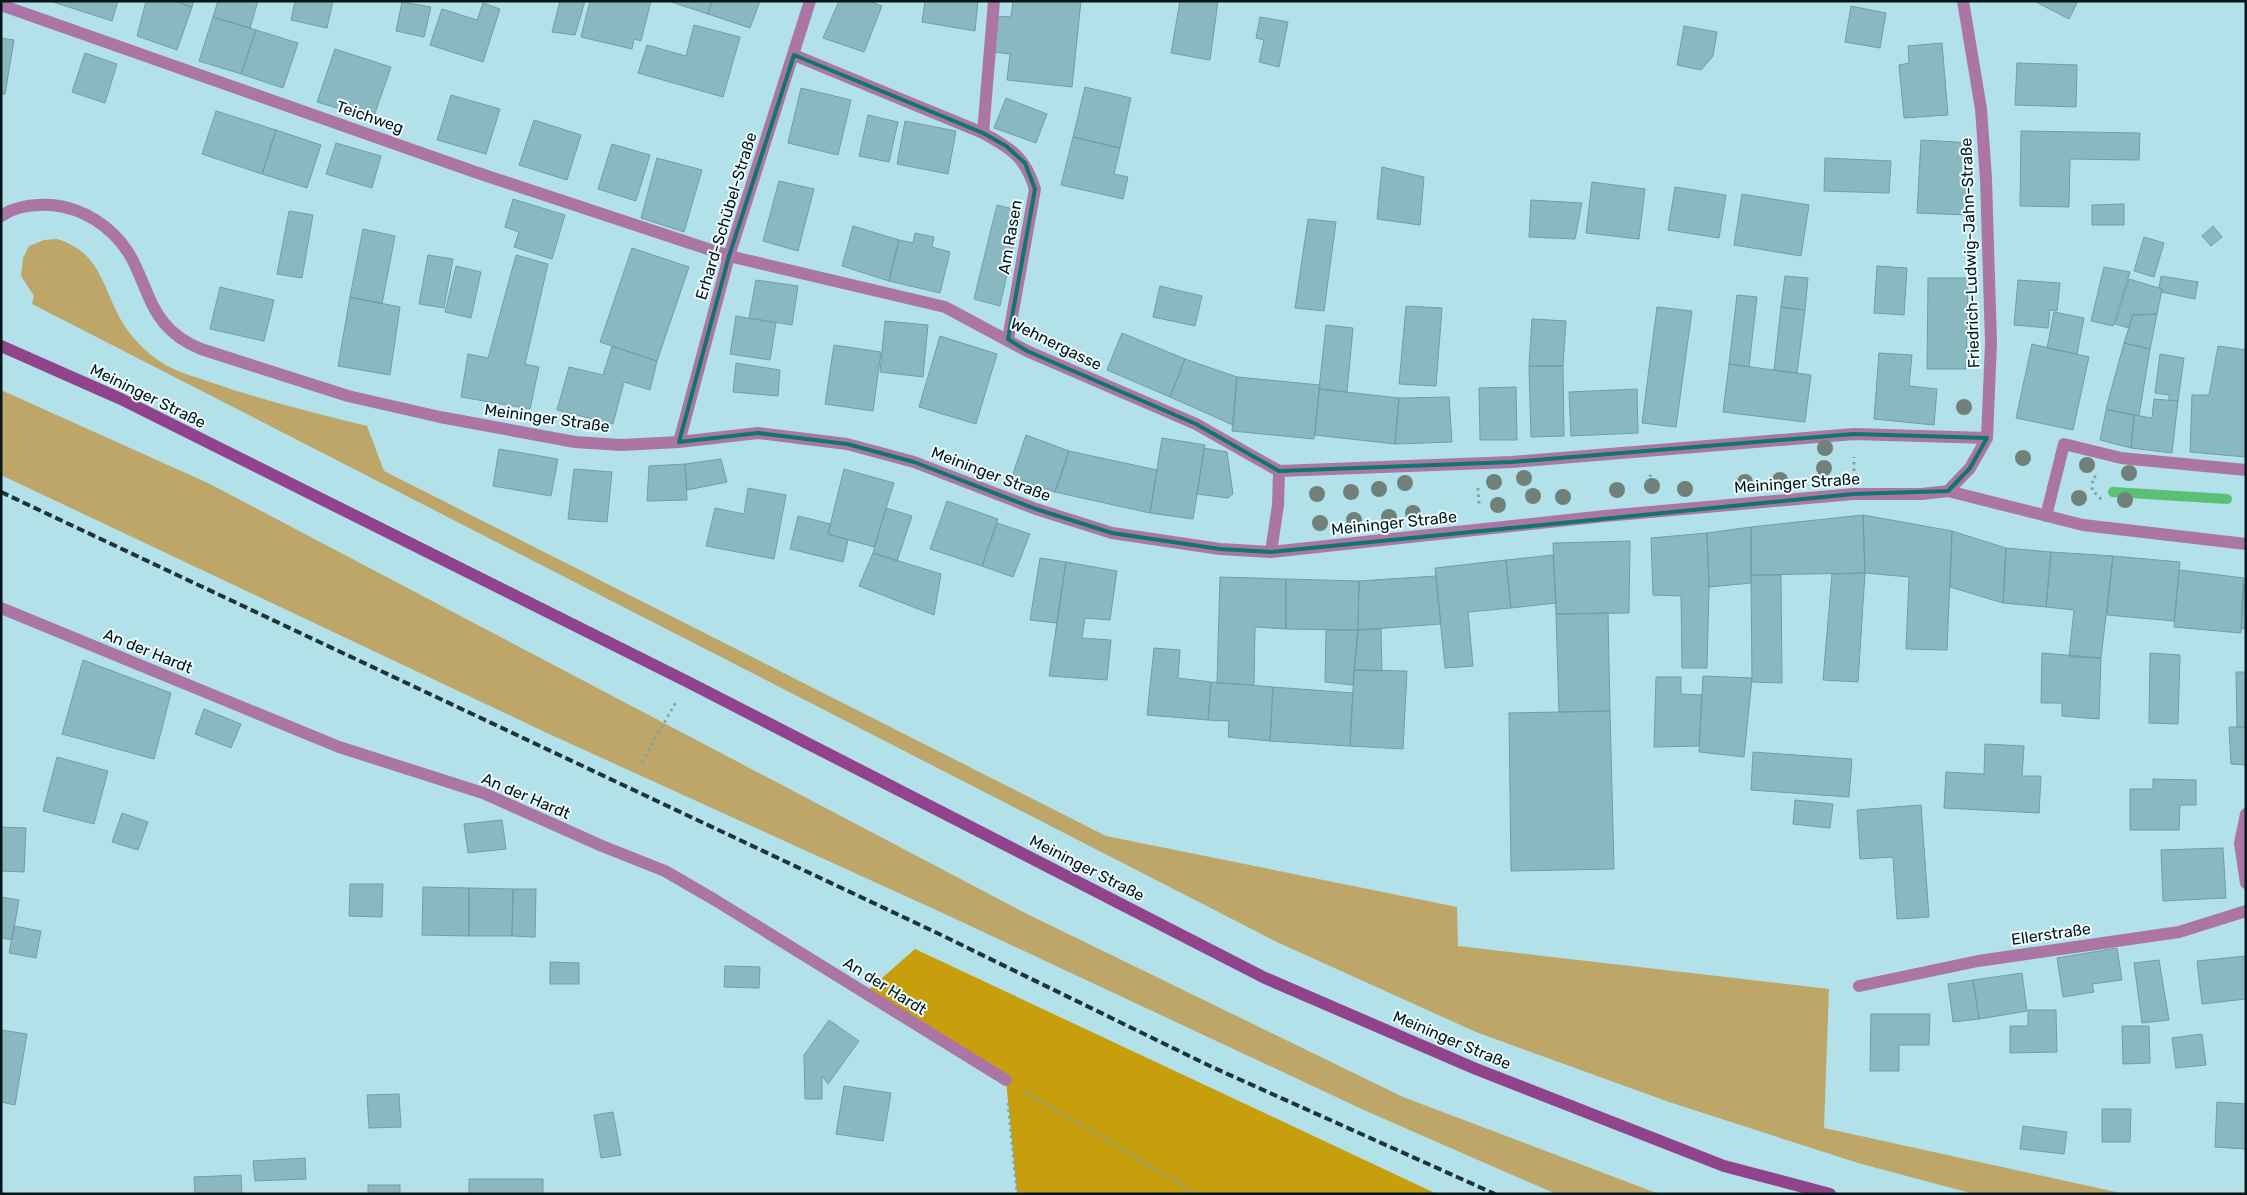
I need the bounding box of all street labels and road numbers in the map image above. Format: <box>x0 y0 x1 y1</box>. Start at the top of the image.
street label: Teichweg <box>334 97 406 137</box>
street label: Erhard-Schübel-Straße <box>691 130 761 302</box>
street label: Friedrich-Ludwig-Jahn-Straße <box>1956 137 1984 369</box>
street label: Am Rasen <box>994 198 1026 276</box>
street label: Wehnergasse <box>1007 314 1105 374</box>
street label: Meininger Straße <box>87 360 209 432</box>
street label: Meininger Straße <box>483 400 611 436</box>
street label: Meininger Straße <box>929 442 1053 506</box>
street label: Meininger Straße <box>1733 469 1861 497</box>
street label: Meininger Straße <box>1330 507 1458 539</box>
street label: An der Hardt <box>101 625 195 677</box>
street label: An der Hardt <box>479 769 573 823</box>
street label: Meininger Straße <box>1026 831 1148 905</box>
street label: Ellerstraße <box>2010 919 2092 949</box>
street label: An der Hardt <box>840 953 930 1019</box>
street label: Meininger Straße <box>1390 1007 1514 1073</box>

